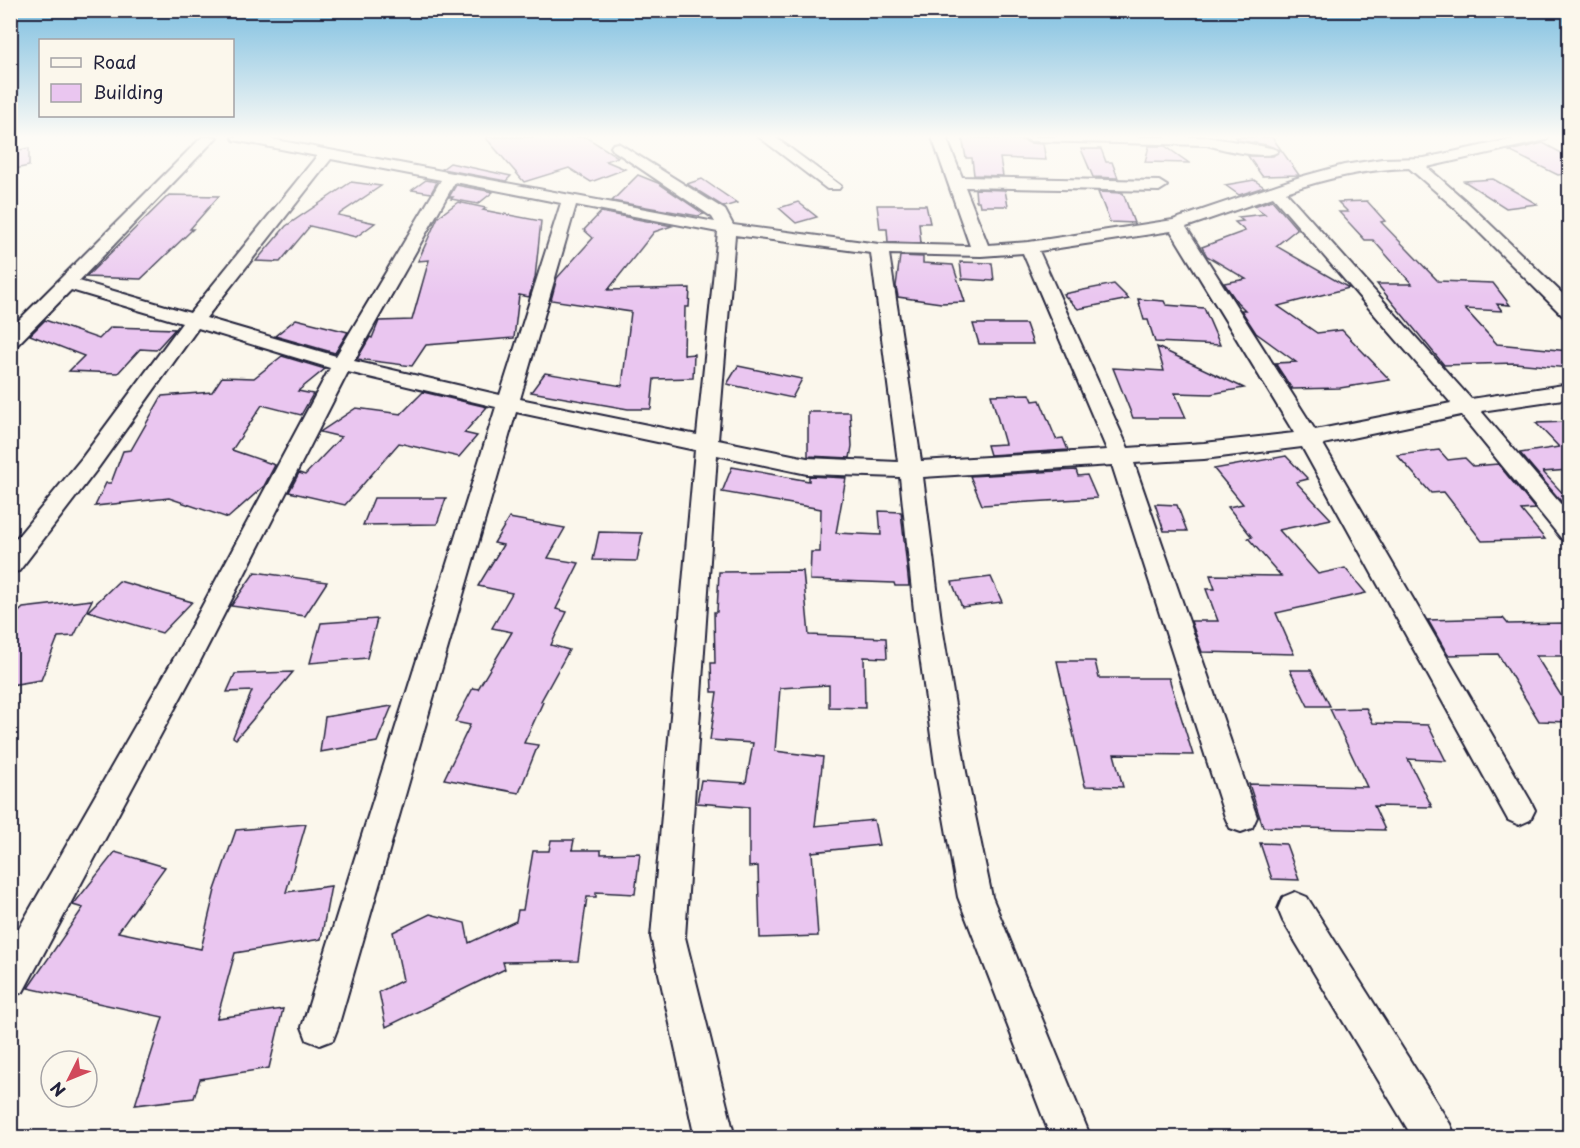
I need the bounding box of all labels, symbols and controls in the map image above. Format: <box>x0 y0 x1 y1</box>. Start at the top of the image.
legend <box>39 39 234 117</box>
text: Road <box>93 48 137 75</box>
text: Building <box>93 78 163 105</box>
north arrow <box>39 1049 99 1109</box>
text: N <box>44 1077 70 1103</box>

